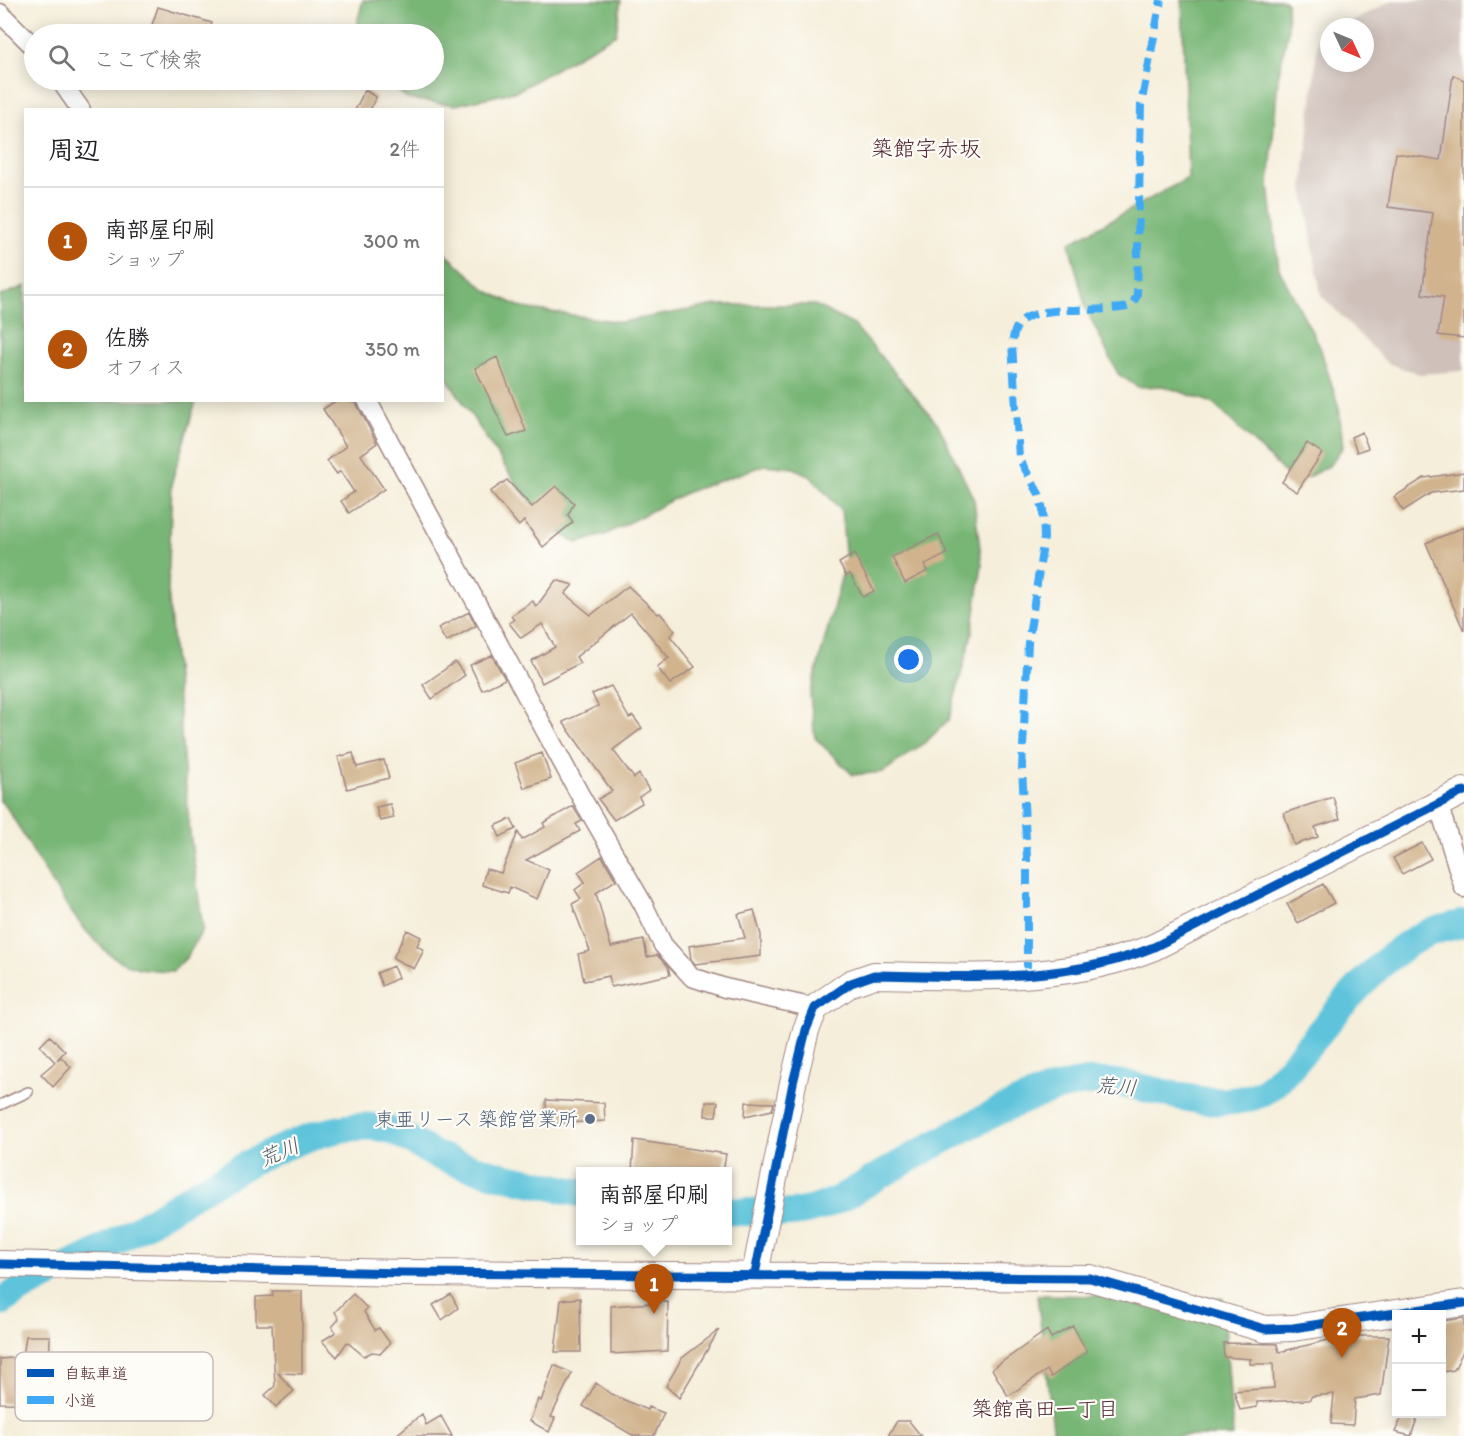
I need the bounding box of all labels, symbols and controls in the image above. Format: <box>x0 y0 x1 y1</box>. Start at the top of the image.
north arrow <box>1320 18 1374 72</box>
search box <box>24 24 444 90</box>
icon: search <box>45 41 78 74</box>
text: ここで検索 <box>93 46 203 73</box>
text: 周辺 <box>48 134 100 166</box>
district label: 築館字赤坂 <box>871 135 981 162</box>
text: 2件 <box>389 137 420 161</box>
text: 南部屋印刷 <box>105 216 215 243</box>
text: 1 <box>63 229 72 253</box>
text: 300 m <box>363 229 420 253</box>
text: ショップ <box>105 247 184 271</box>
text: 佐勝 <box>105 324 149 351</box>
text: 2 <box>62 337 73 361</box>
text: 350 m <box>365 337 420 361</box>
text: オフィス <box>105 355 185 379</box>
your location <box>894 645 923 674</box>
water label: 荒川 <box>1094 1072 1138 1100</box>
place label: 東亜リース 築館営業所 <box>375 1107 578 1131</box>
marker: 東亜リース 築館営業所 <box>583 1112 597 1126</box>
water label: 荒川 <box>255 1132 303 1172</box>
popup <box>576 1167 732 1245</box>
text: 南部屋印刷 <box>599 1181 709 1208</box>
text: ショップ <box>599 1212 678 1236</box>
pin: 1 <box>634 1264 674 1314</box>
pin: 2 <box>1322 1308 1362 1358</box>
map controls <box>1392 1310 1446 1418</box>
button: + <box>1392 1310 1446 1364</box>
legend <box>15 1352 213 1421</box>
text: 自転車道 <box>64 1364 128 1383</box>
button: − <box>1392 1364 1446 1418</box>
text: 小道 <box>64 1391 96 1410</box>
district label: 築館高田一丁目 <box>972 1396 1119 1421</box>

